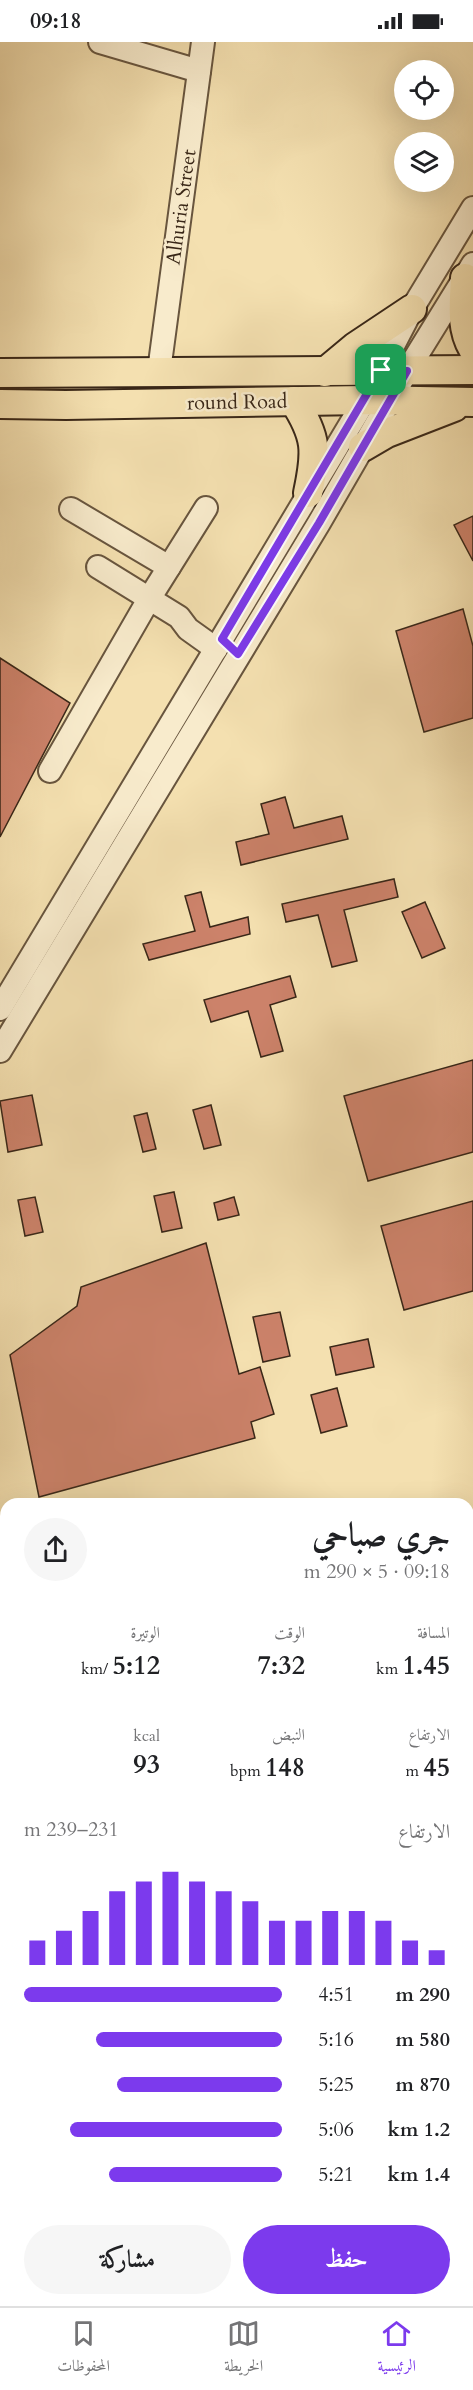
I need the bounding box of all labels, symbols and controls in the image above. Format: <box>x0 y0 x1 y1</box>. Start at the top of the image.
text: 09:18 <box>30 6 81 36</box>
map controls <box>394 60 454 192</box>
button: locate <box>394 60 454 120</box>
button: layers <box>394 132 454 192</box>
street label: Alhuria Street <box>160 147 203 266</box>
pin <box>355 344 406 395</box>
icon: arrive <box>364 353 397 386</box>
street label: round Road <box>187 388 288 416</box>
text: جري صباحي <box>312 1513 450 1558</box>
button: share <box>24 1518 87 1581</box>
text: 09:18 · 5 × 290 m <box>304 1558 450 1585</box>
text: الوتيرة <box>130 1622 160 1644</box>
text: الوقت <box>274 1622 305 1644</box>
text: المسافة <box>417 1622 450 1644</box>
text: 5:12 <box>113 1648 160 1683</box>
text: 7:32 <box>258 1648 305 1683</box>
text: 1.45 <box>403 1648 450 1683</box>
text: /km <box>81 1658 113 1680</box>
text: km <box>376 1658 403 1680</box>
text: النبض <box>272 1724 305 1746</box>
text: الارتفاع <box>408 1724 450 1746</box>
text: kcal <box>133 1725 160 1747</box>
text: 93 <box>133 1747 160 1782</box>
text: 148 <box>265 1750 305 1785</box>
text: 45 <box>423 1750 450 1785</box>
text: bpm <box>230 1760 265 1782</box>
text: m <box>406 1760 423 1782</box>
text: 231–239 m <box>24 1816 119 1843</box>
text: الارتفاع <box>398 1818 450 1845</box>
text: 4:51 <box>318 1981 354 2008</box>
text: 290 m <box>395 1981 450 2008</box>
text: 5:16 <box>318 2026 354 2053</box>
text: 580 m <box>395 2026 450 2053</box>
text: 5:25 <box>318 2071 354 2098</box>
text: 870 m <box>395 2071 450 2098</box>
text: 5:06 <box>318 2116 354 2143</box>
text: 1.2 km <box>387 2116 450 2143</box>
text: 5:21 <box>318 2161 354 2188</box>
text: 1.4 km <box>387 2161 450 2188</box>
button: مشاركة <box>24 2225 231 2294</box>
button: حفظ <box>243 2225 450 2294</box>
tab: المحفوظات <box>57 2317 110 2381</box>
tab: الخريطة <box>224 2317 263 2381</box>
tab: الرئيسية <box>377 2317 416 2381</box>

